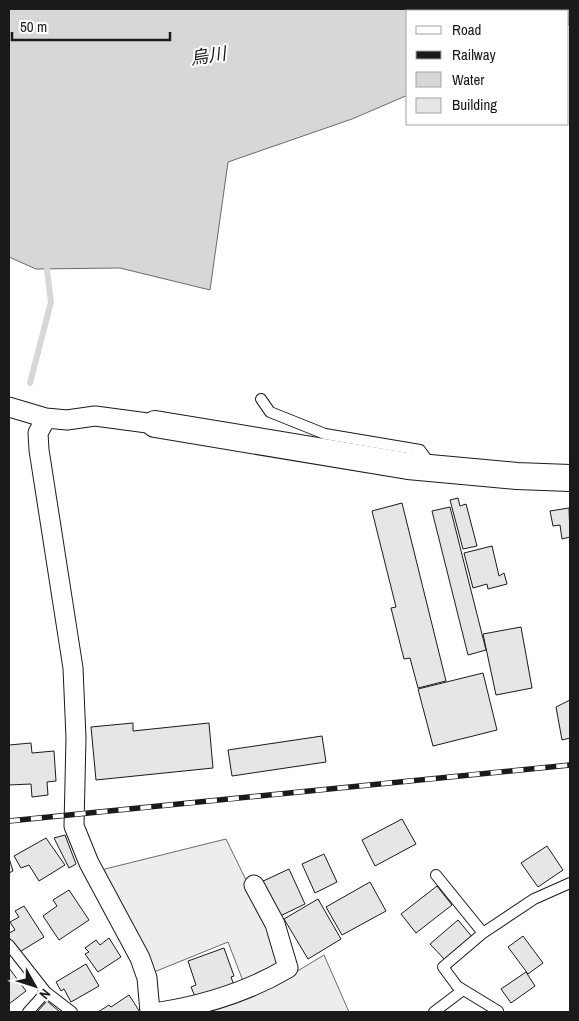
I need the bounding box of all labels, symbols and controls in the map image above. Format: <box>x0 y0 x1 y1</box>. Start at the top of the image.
scale bar <box>12 10 170 42</box>
legend <box>406 10 569 125</box>
text: 50 m <box>20 16 47 37</box>
text: Road <box>452 19 481 40</box>
water label: 烏川 <box>188 40 230 71</box>
text: Railway <box>452 44 497 65</box>
text: Water <box>452 69 484 90</box>
text: Building <box>452 94 497 115</box>
north arrow <box>10 961 60 1011</box>
text: N <box>35 985 55 1003</box>

